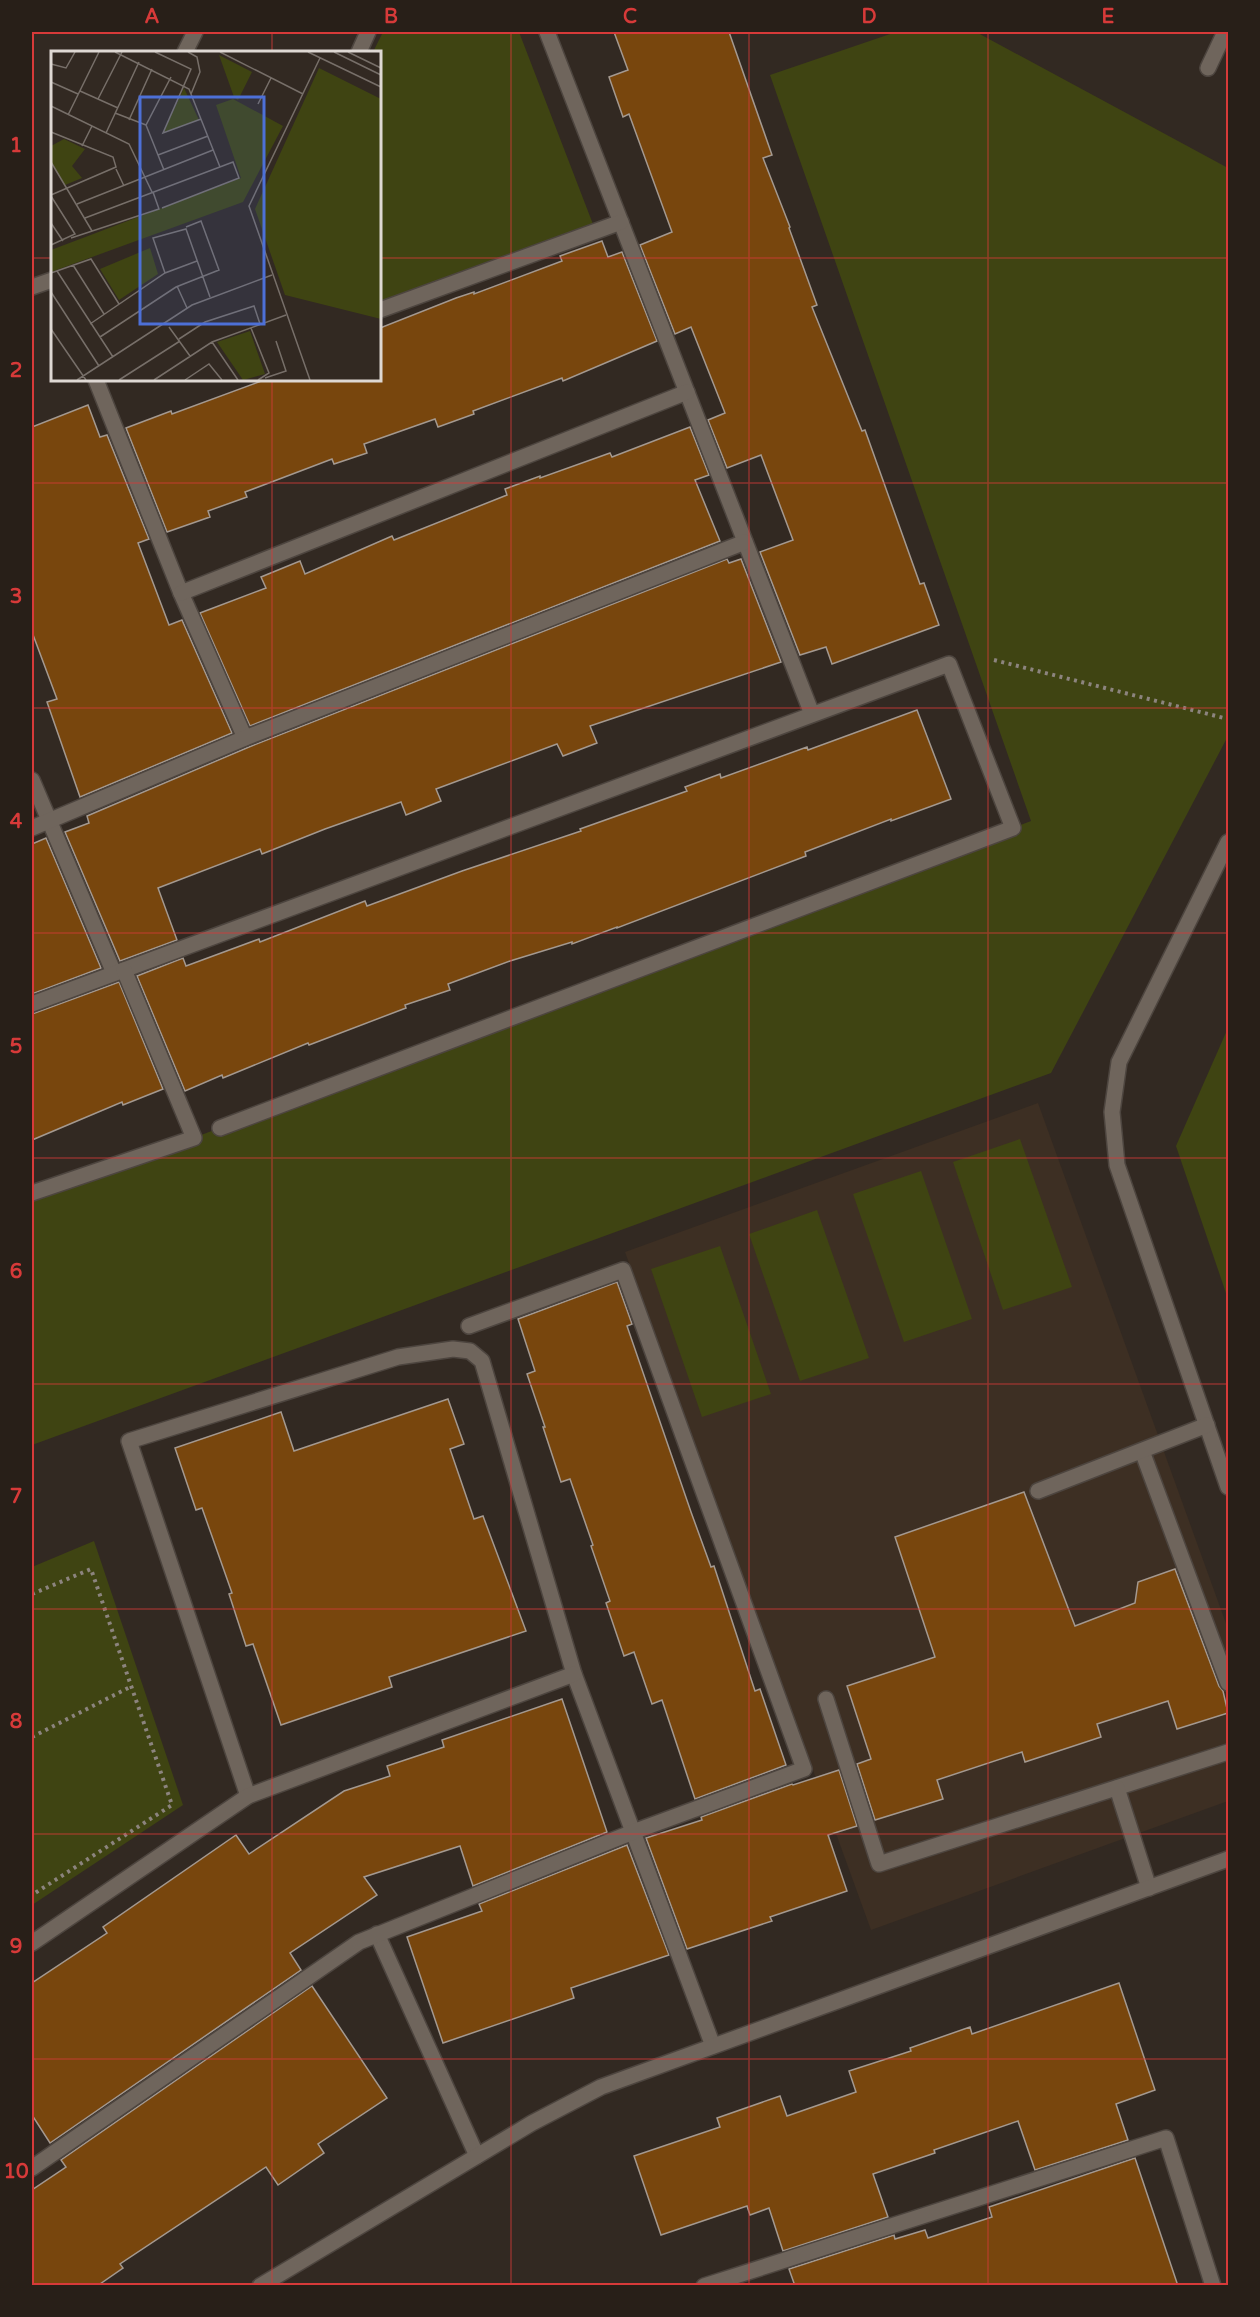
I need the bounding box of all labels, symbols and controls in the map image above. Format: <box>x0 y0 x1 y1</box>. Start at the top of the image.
text: A <box>145 5 160 29</box>
text: B <box>384 5 398 29</box>
text: C <box>623 5 637 29</box>
text: D <box>861 5 877 29</box>
text: E <box>1102 5 1115 29</box>
inset map <box>51 51 381 381</box>
text: 1 <box>10 134 22 158</box>
text: 2 <box>10 359 22 383</box>
text: 3 <box>10 585 22 609</box>
text: 4 <box>10 810 23 834</box>
text: 5 <box>10 1035 22 1059</box>
text: 6 <box>10 1260 22 1284</box>
text: 7 <box>10 1485 22 1509</box>
text: 8 <box>10 1710 22 1734</box>
text: 9 <box>10 1935 22 1959</box>
text: 10 <box>3 2160 29 2184</box>

